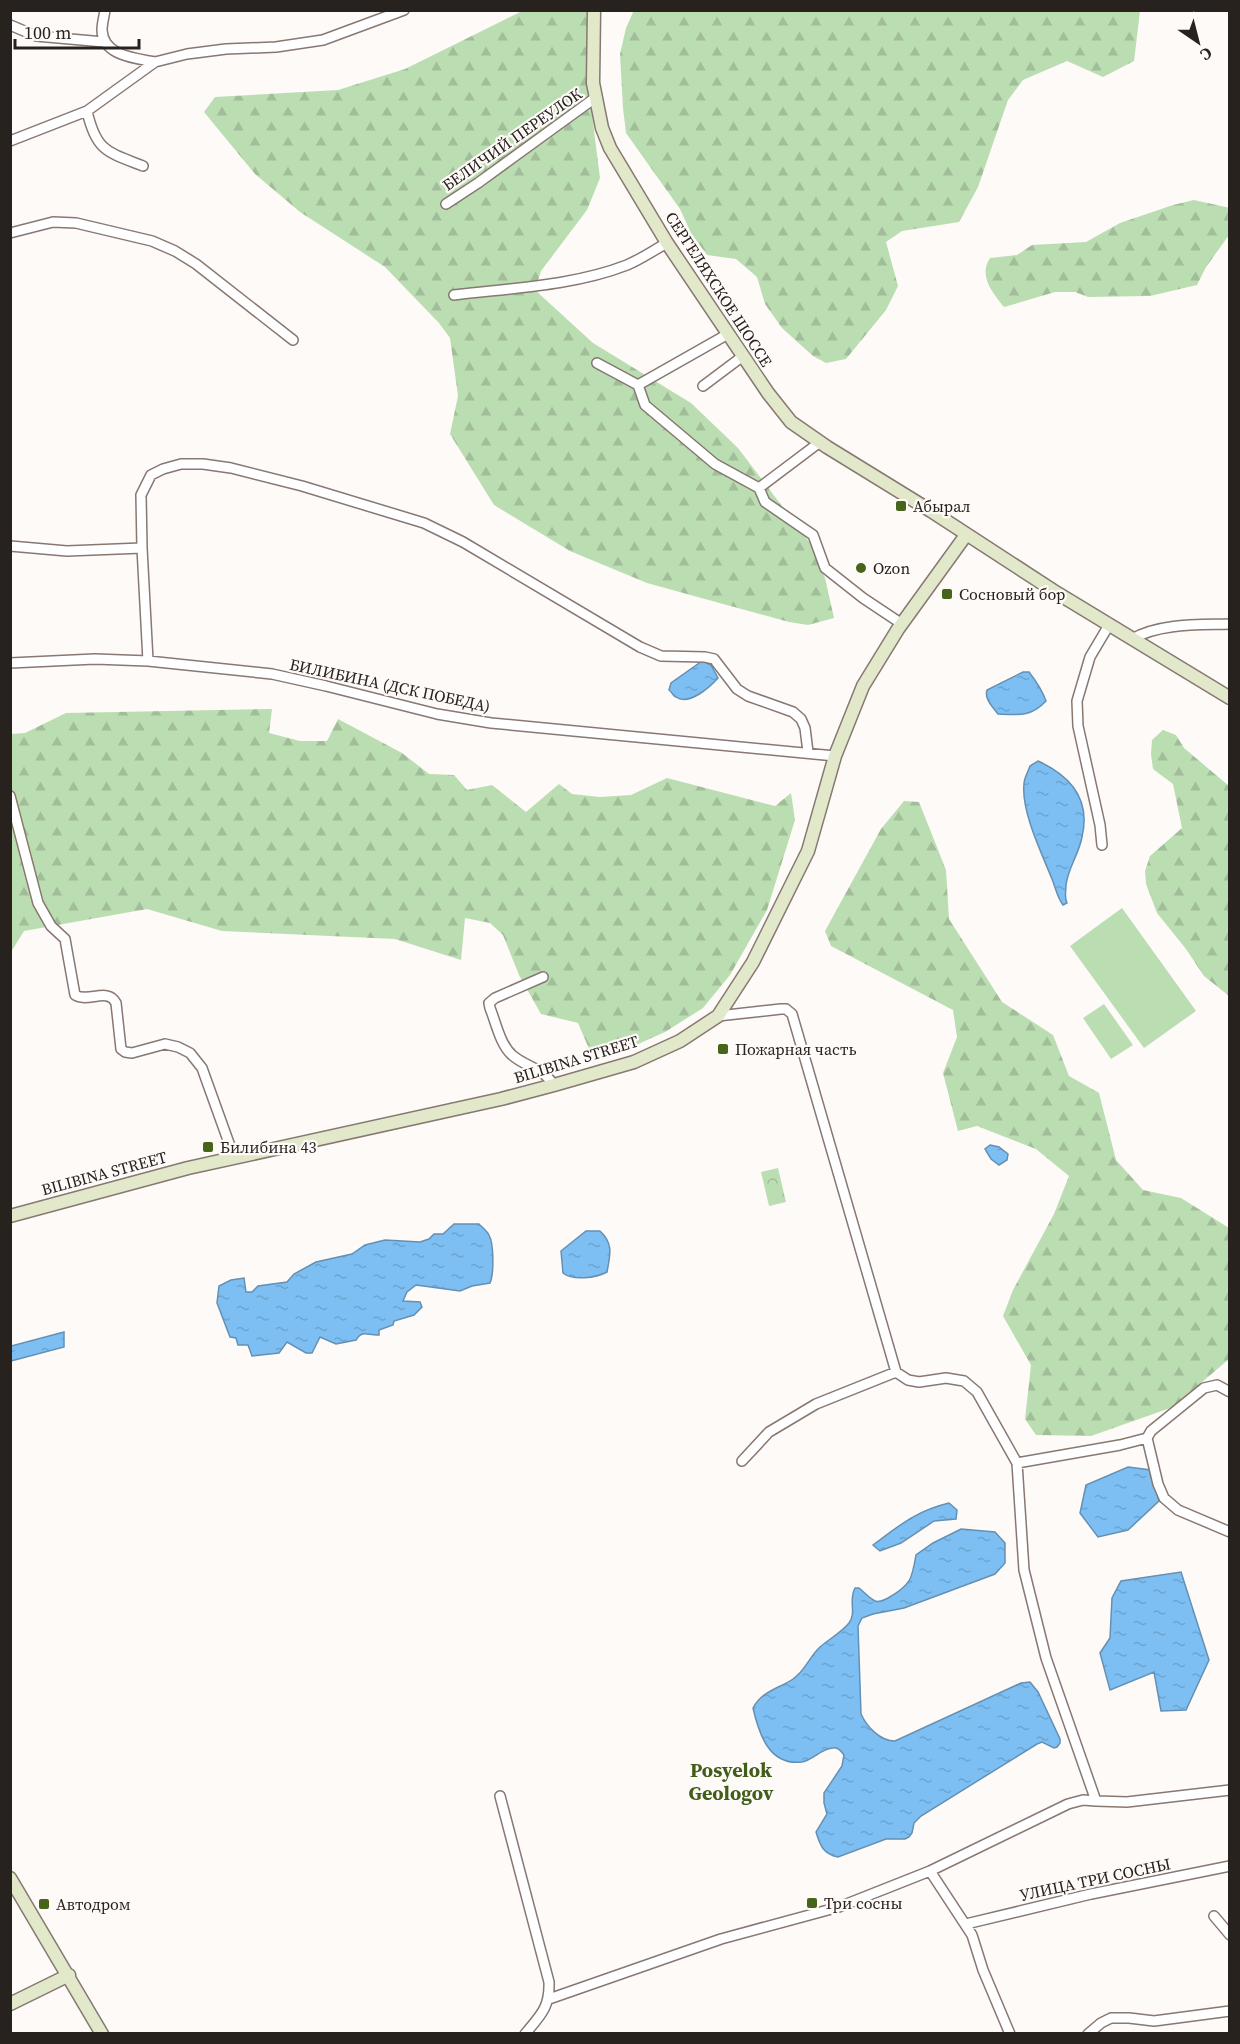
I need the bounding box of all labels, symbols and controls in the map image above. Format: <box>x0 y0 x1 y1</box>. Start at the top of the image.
scale bar <box>15 12 140 50</box>
north arrow <box>1168 12 1228 72</box>
text: 100 m <box>24 20 71 45</box>
text: С <box>1196 42 1217 66</box>
street label: БЕЛИЧИЙ ПЕРЕУЛОК <box>438 82 587 196</box>
street label: СЕРГЕЛЯХСКОЕ ШОССЕ <box>661 207 778 371</box>
place label: Абырал <box>913 495 971 517</box>
marker: Абырал <box>894 499 908 513</box>
place label: Ozon <box>873 557 910 579</box>
marker: Ozon <box>854 561 868 575</box>
place label: Сосновый бор <box>959 583 1065 605</box>
marker: Сосновый бор <box>940 587 954 601</box>
street label: БИЛИБИНА (ДСК ПОБЕДА) <box>288 653 492 717</box>
street label: BILIBINA STREET <box>511 1030 641 1088</box>
place label: Пожарная часть <box>735 1038 856 1060</box>
marker: Пожарная часть <box>716 1042 730 1056</box>
place label: Билибина 43 <box>220 1136 316 1158</box>
marker: Билибина 43 <box>201 1140 215 1154</box>
street label: BILIBINA STREET <box>39 1146 169 1200</box>
district label: Posyelok Geologov <box>688 1756 774 1807</box>
street label: УЛИЦА ТРИ СОСНЫ <box>1017 1852 1173 1906</box>
place label: Три сосны <box>824 1892 902 1914</box>
place label: Автодром <box>56 1893 131 1915</box>
marker: Три сосны <box>805 1896 819 1910</box>
marker: Автодром <box>37 1897 51 1911</box>

